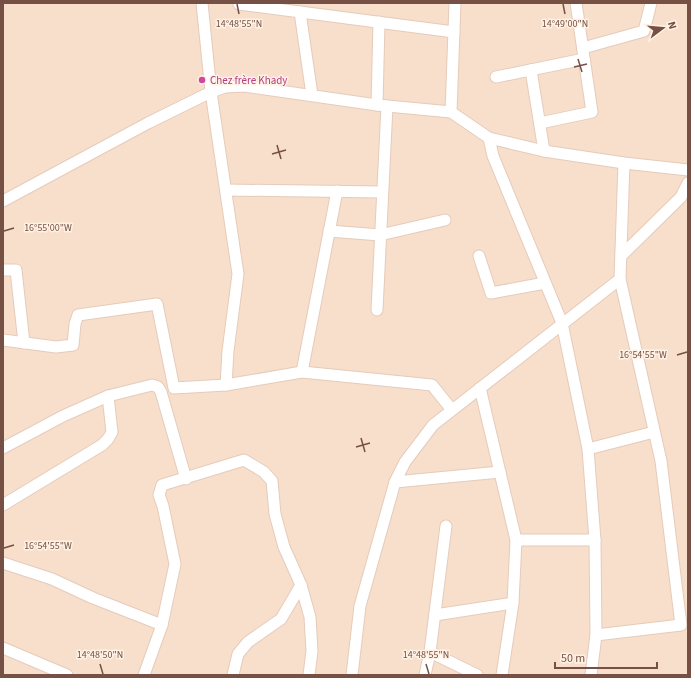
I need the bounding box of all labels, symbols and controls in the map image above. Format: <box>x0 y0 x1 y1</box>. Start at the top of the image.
north arrow <box>643 8 683 48</box>
text: 14°48'55"N <box>216 17 262 31</box>
text: 14°49'00"N <box>542 17 588 31</box>
text: N <box>664 20 680 31</box>
place label: Chez frère Khady <box>210 73 287 88</box>
marker: Chez frère Khady <box>197 75 207 85</box>
text: 16°55'00"W <box>24 221 72 235</box>
text: 16°54'55"W <box>619 348 667 362</box>
text: 16°54'55"W <box>24 539 72 553</box>
scale bar <box>555 644 657 670</box>
text: 14°48'50"N <box>77 648 123 662</box>
text: 14°48'55"N <box>403 648 449 662</box>
text: 50 m <box>561 650 585 667</box>

